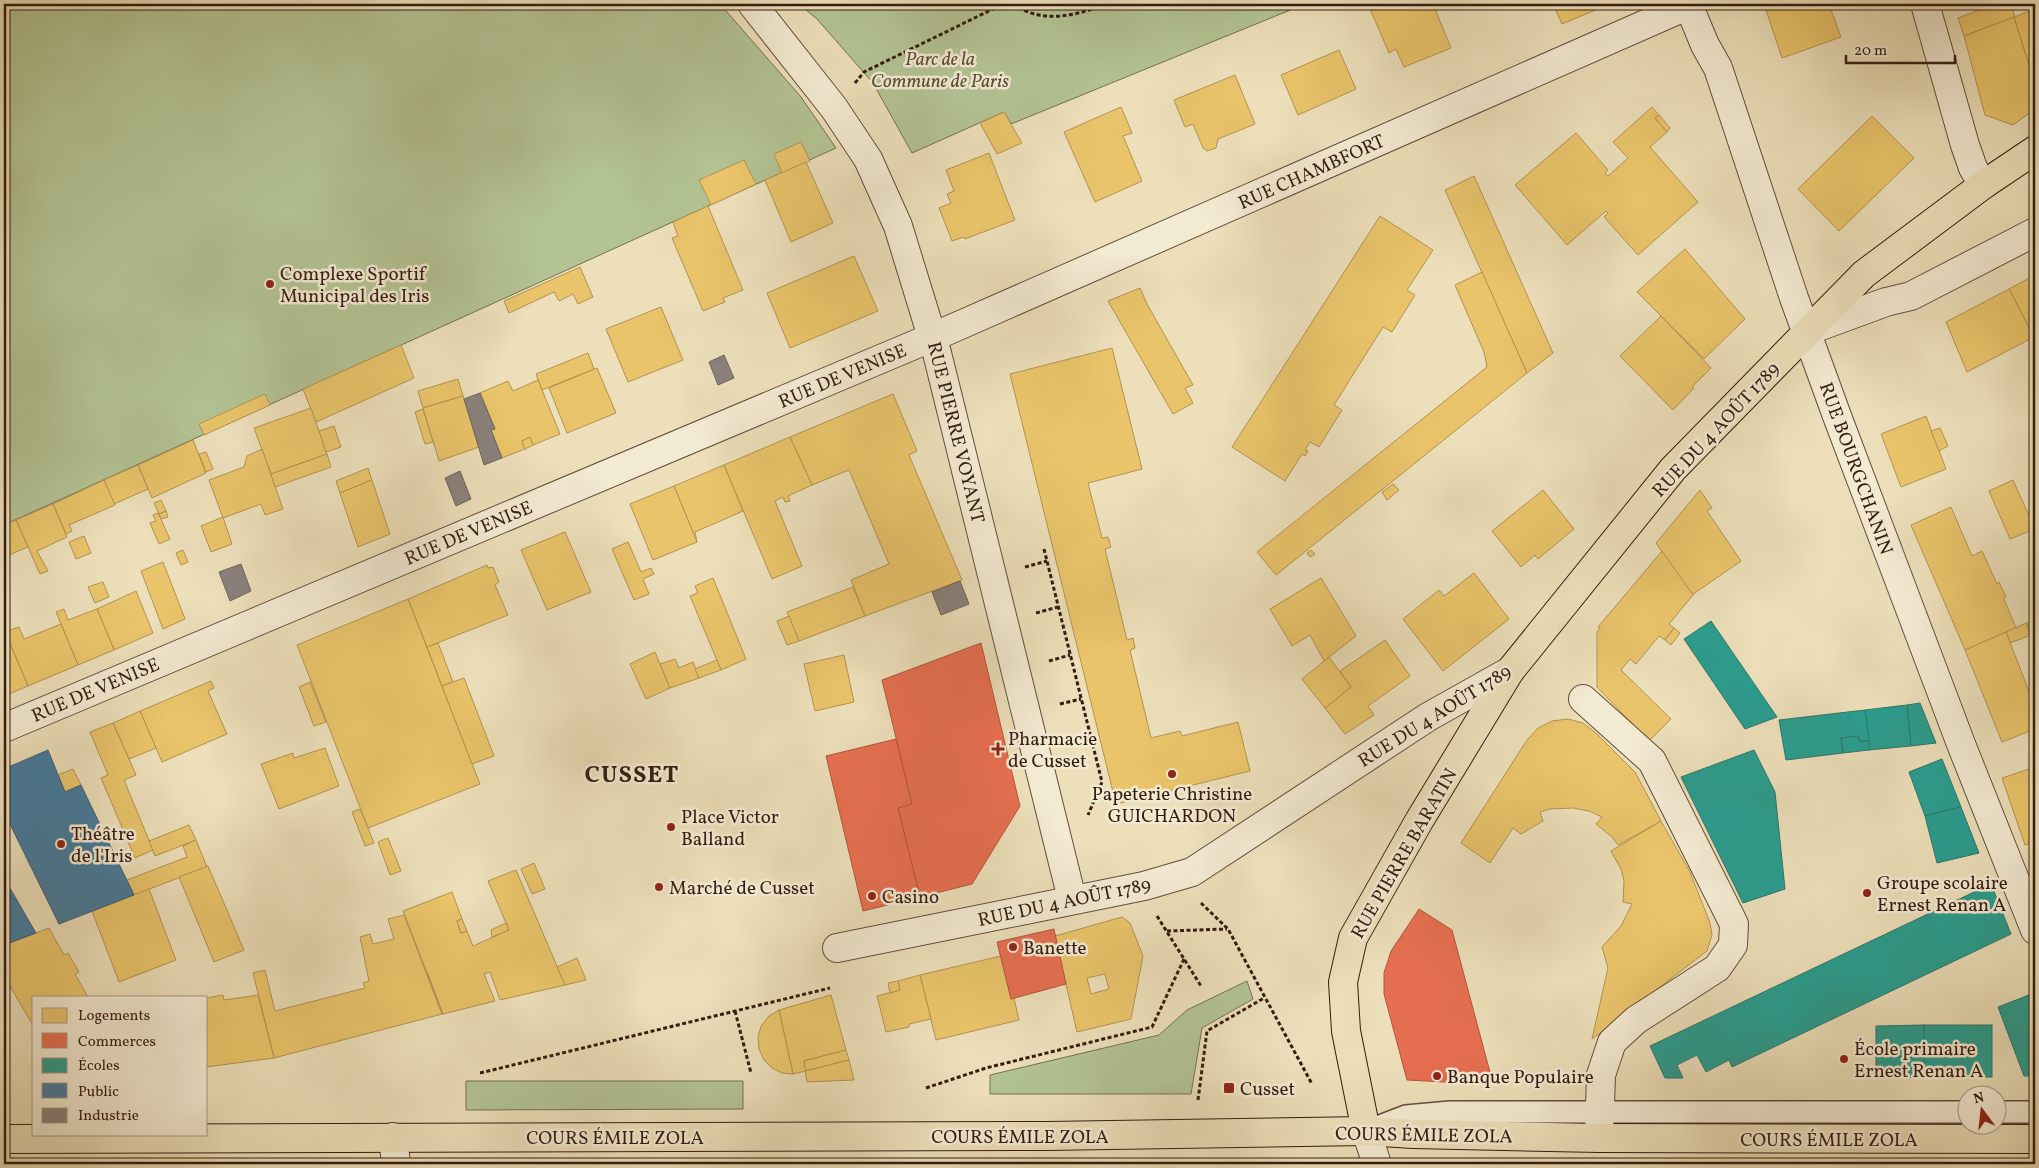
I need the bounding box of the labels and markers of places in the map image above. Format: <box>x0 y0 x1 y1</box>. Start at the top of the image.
place label: Complexe Sportif Municipal des Iris <box>280 262 429 310</box>
marker: Complexe Sportif Municipal des Iris <box>264 278 276 290</box>
place label: Pharmacie de Cusset <box>1008 727 1097 775</box>
marker: Pharmacie de Cusset <box>992 743 1004 755</box>
marker: Papeterie Christine GUICHARDON <box>1166 768 1178 780</box>
place label: Papeterie Christine GUICHARDON <box>1092 782 1252 830</box>
place label: Place Victor Balland <box>681 805 779 853</box>
marker: Place Victor Balland <box>665 821 677 833</box>
place label: Théâtre de l'Iris <box>71 822 135 870</box>
marker: Théâtre de l'Iris <box>55 838 67 850</box>
place label: Groupe scolaire Ernest Renan A <box>1877 871 2008 919</box>
place label: Marché de Cusset <box>669 876 815 902</box>
marker: Marché de Cusset <box>653 881 665 893</box>
place label: Casino <box>882 885 939 911</box>
marker: Groupe scolaire Ernest Renan A <box>1861 887 1873 899</box>
marker: Casino <box>866 890 878 902</box>
place label: Banette <box>1023 936 1087 962</box>
marker: Banette <box>1007 941 1019 953</box>
place label: École primaire Ernest Renan A <box>1854 1037 1983 1085</box>
marker: École primaire Ernest Renan A <box>1838 1053 1850 1065</box>
place label: Banque Populaire <box>1447 1065 1594 1091</box>
marker: Banque Populaire <box>1431 1070 1443 1082</box>
place label: Cusset <box>1240 1077 1295 1103</box>
marker: Cusset <box>1222 1081 1236 1095</box>

